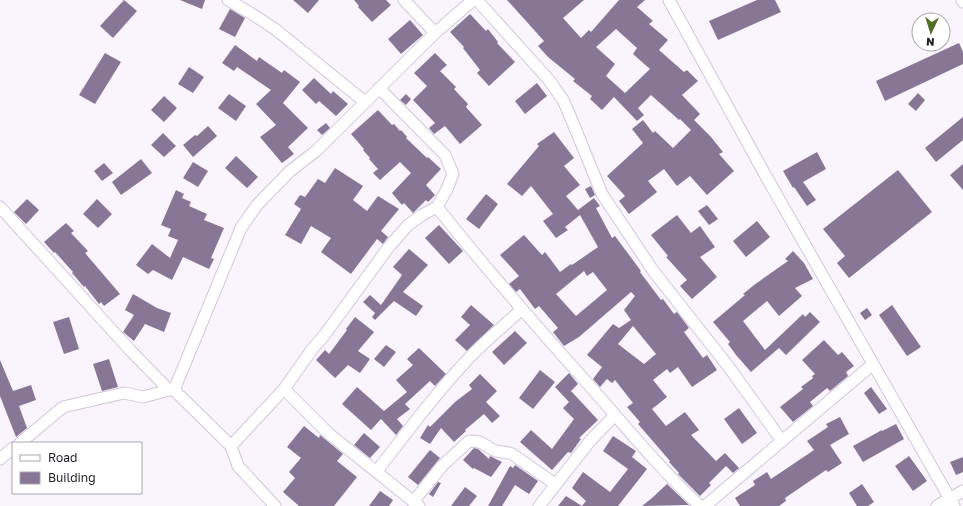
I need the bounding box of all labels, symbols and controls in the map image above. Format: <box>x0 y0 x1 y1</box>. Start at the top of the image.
north arrow <box>911 12 951 52</box>
text: N <box>926 36 935 49</box>
legend <box>12 442 142 494</box>
text: Road <box>48 450 77 465</box>
text: Building <box>48 470 96 485</box>

